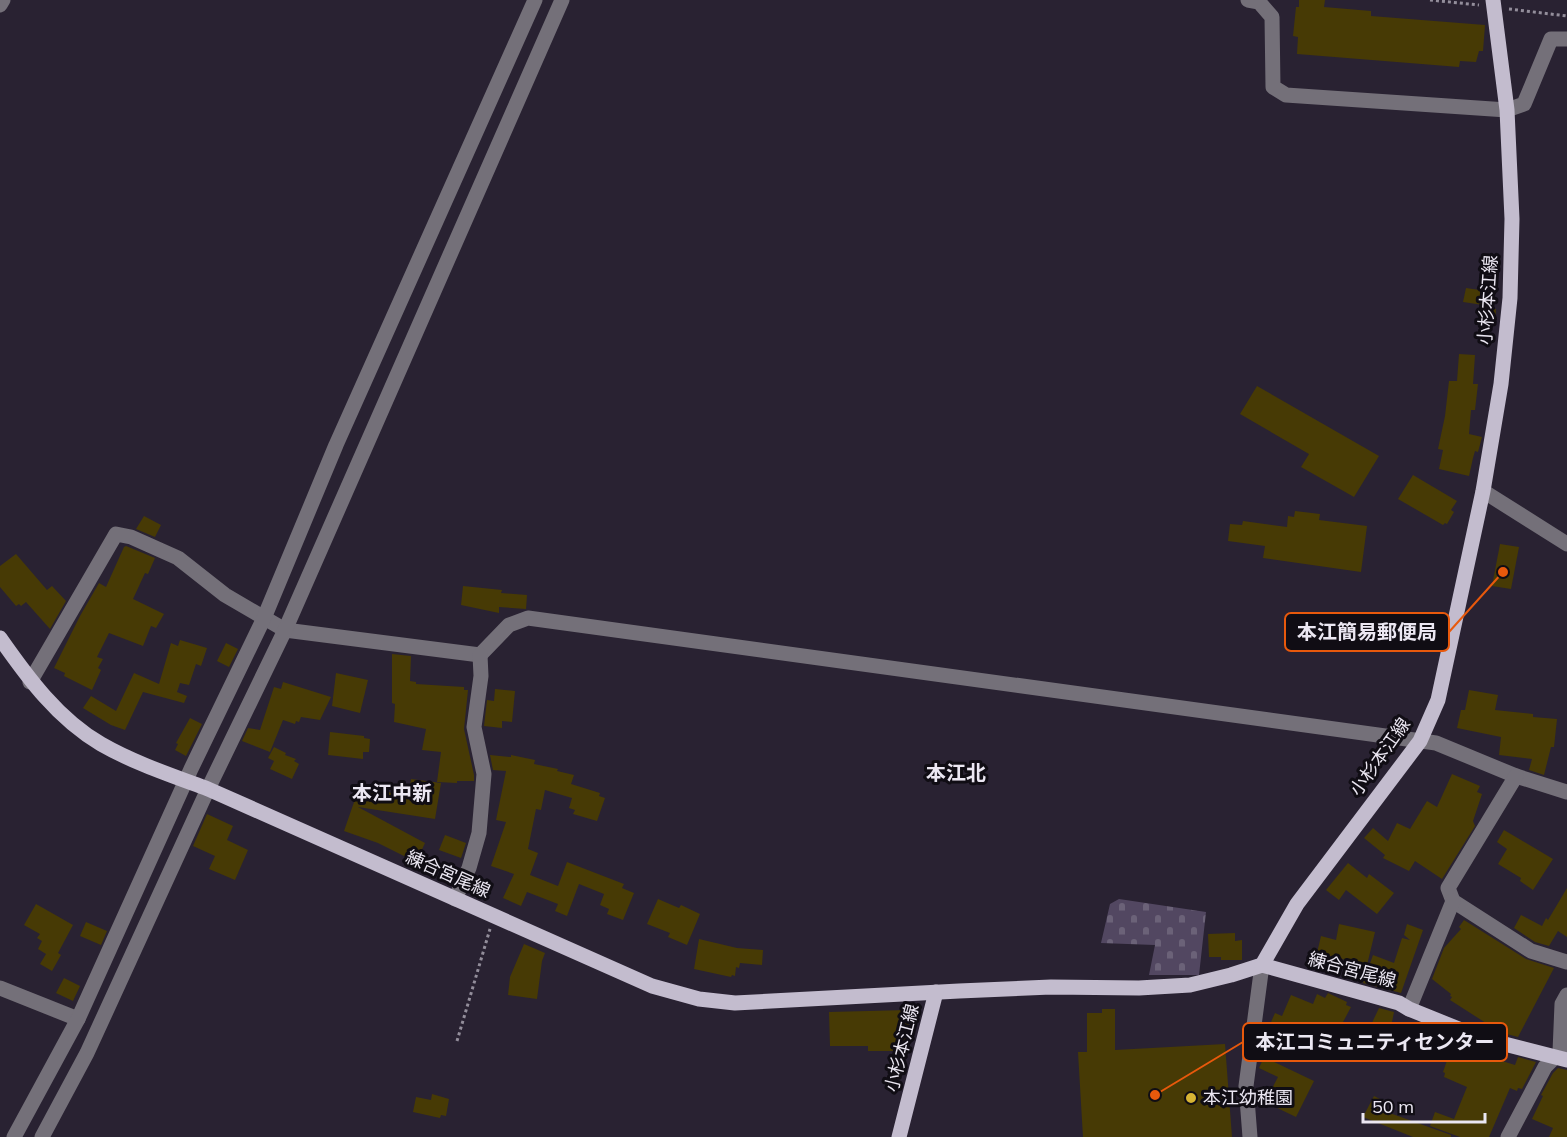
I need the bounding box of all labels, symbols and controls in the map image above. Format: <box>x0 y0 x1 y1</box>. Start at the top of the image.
street label: 小杉本江線 <box>1473 254 1502 346</box>
callout: 本江簡易郵便局 <box>1285 613 1449 651</box>
text: 本江簡易郵便局 <box>1297 619 1437 644</box>
street label: 小杉本江線 <box>1344 713 1415 800</box>
district label: 本江北 <box>926 760 986 785</box>
district label: 本江中新 <box>352 780 432 805</box>
street label: 練合宮尾線 <box>402 845 494 902</box>
street label: 練合宮尾線 <box>1306 947 1399 992</box>
street label: 小杉本江線 <box>879 1001 924 1094</box>
callout: 本江コミュニティセンター <box>1243 1023 1507 1061</box>
text: 本江コミュニティセンター <box>1256 1029 1494 1054</box>
place label: 本江幼稚園 <box>1203 1086 1293 1109</box>
scale bar <box>1363 1086 1484 1124</box>
marker: 本江幼稚園 <box>1184 1091 1198 1105</box>
text: 50 m <box>1372 1095 1414 1118</box>

